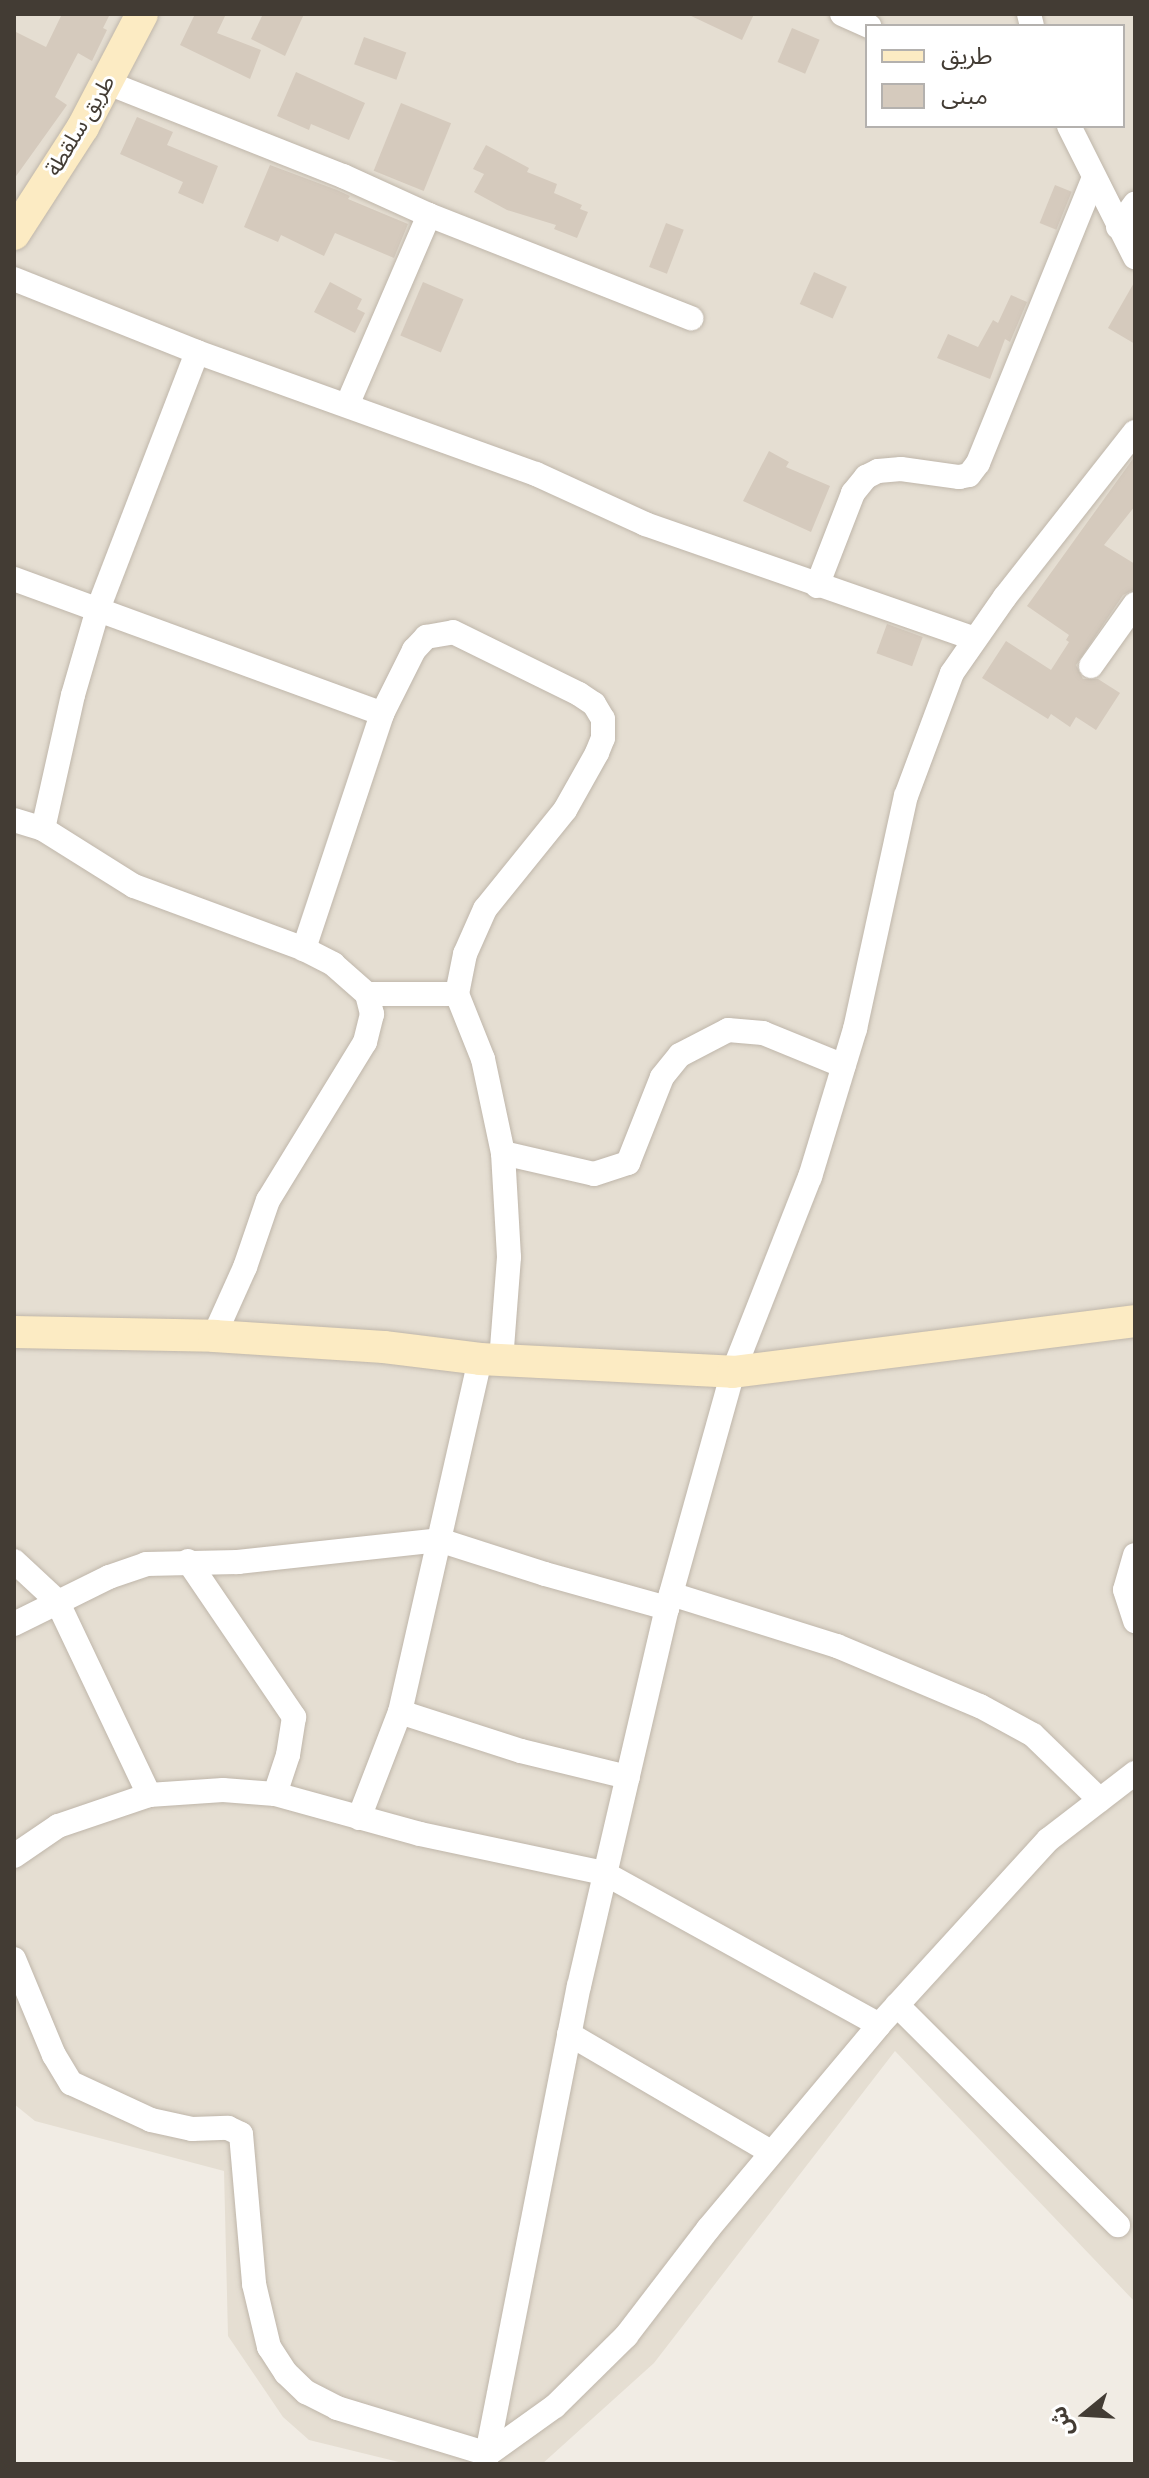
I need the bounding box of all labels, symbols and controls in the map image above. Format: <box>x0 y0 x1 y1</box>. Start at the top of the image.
legend <box>865 24 1125 128</box>
text: طريق <box>941 39 993 74</box>
street label: طريق سلقطة <box>41 71 121 181</box>
text: مبنى <box>941 79 988 114</box>
north arrow <box>1045 2374 1125 2454</box>
text: ش <box>1042 2402 1082 2441</box>

